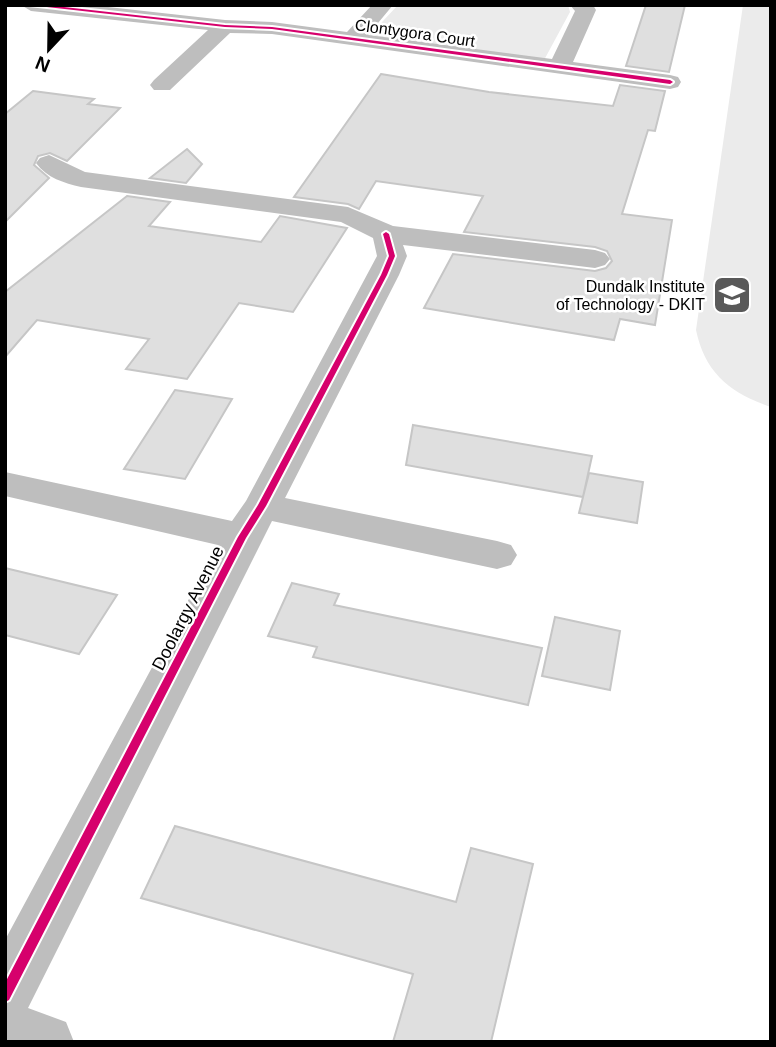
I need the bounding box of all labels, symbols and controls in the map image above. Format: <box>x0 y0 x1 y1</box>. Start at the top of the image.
north arrow <box>14 14 84 84</box>
street label: Clontygora Court <box>354 16 477 50</box>
text: N <box>33 52 53 77</box>
school or university icon: Dundalk Institute of Technology - DKIT <box>711 274 753 316</box>
place label: Dundalk Institute of Technology - DKIT <box>556 278 705 313</box>
street label: Doolargy Avenue <box>148 543 228 673</box>

